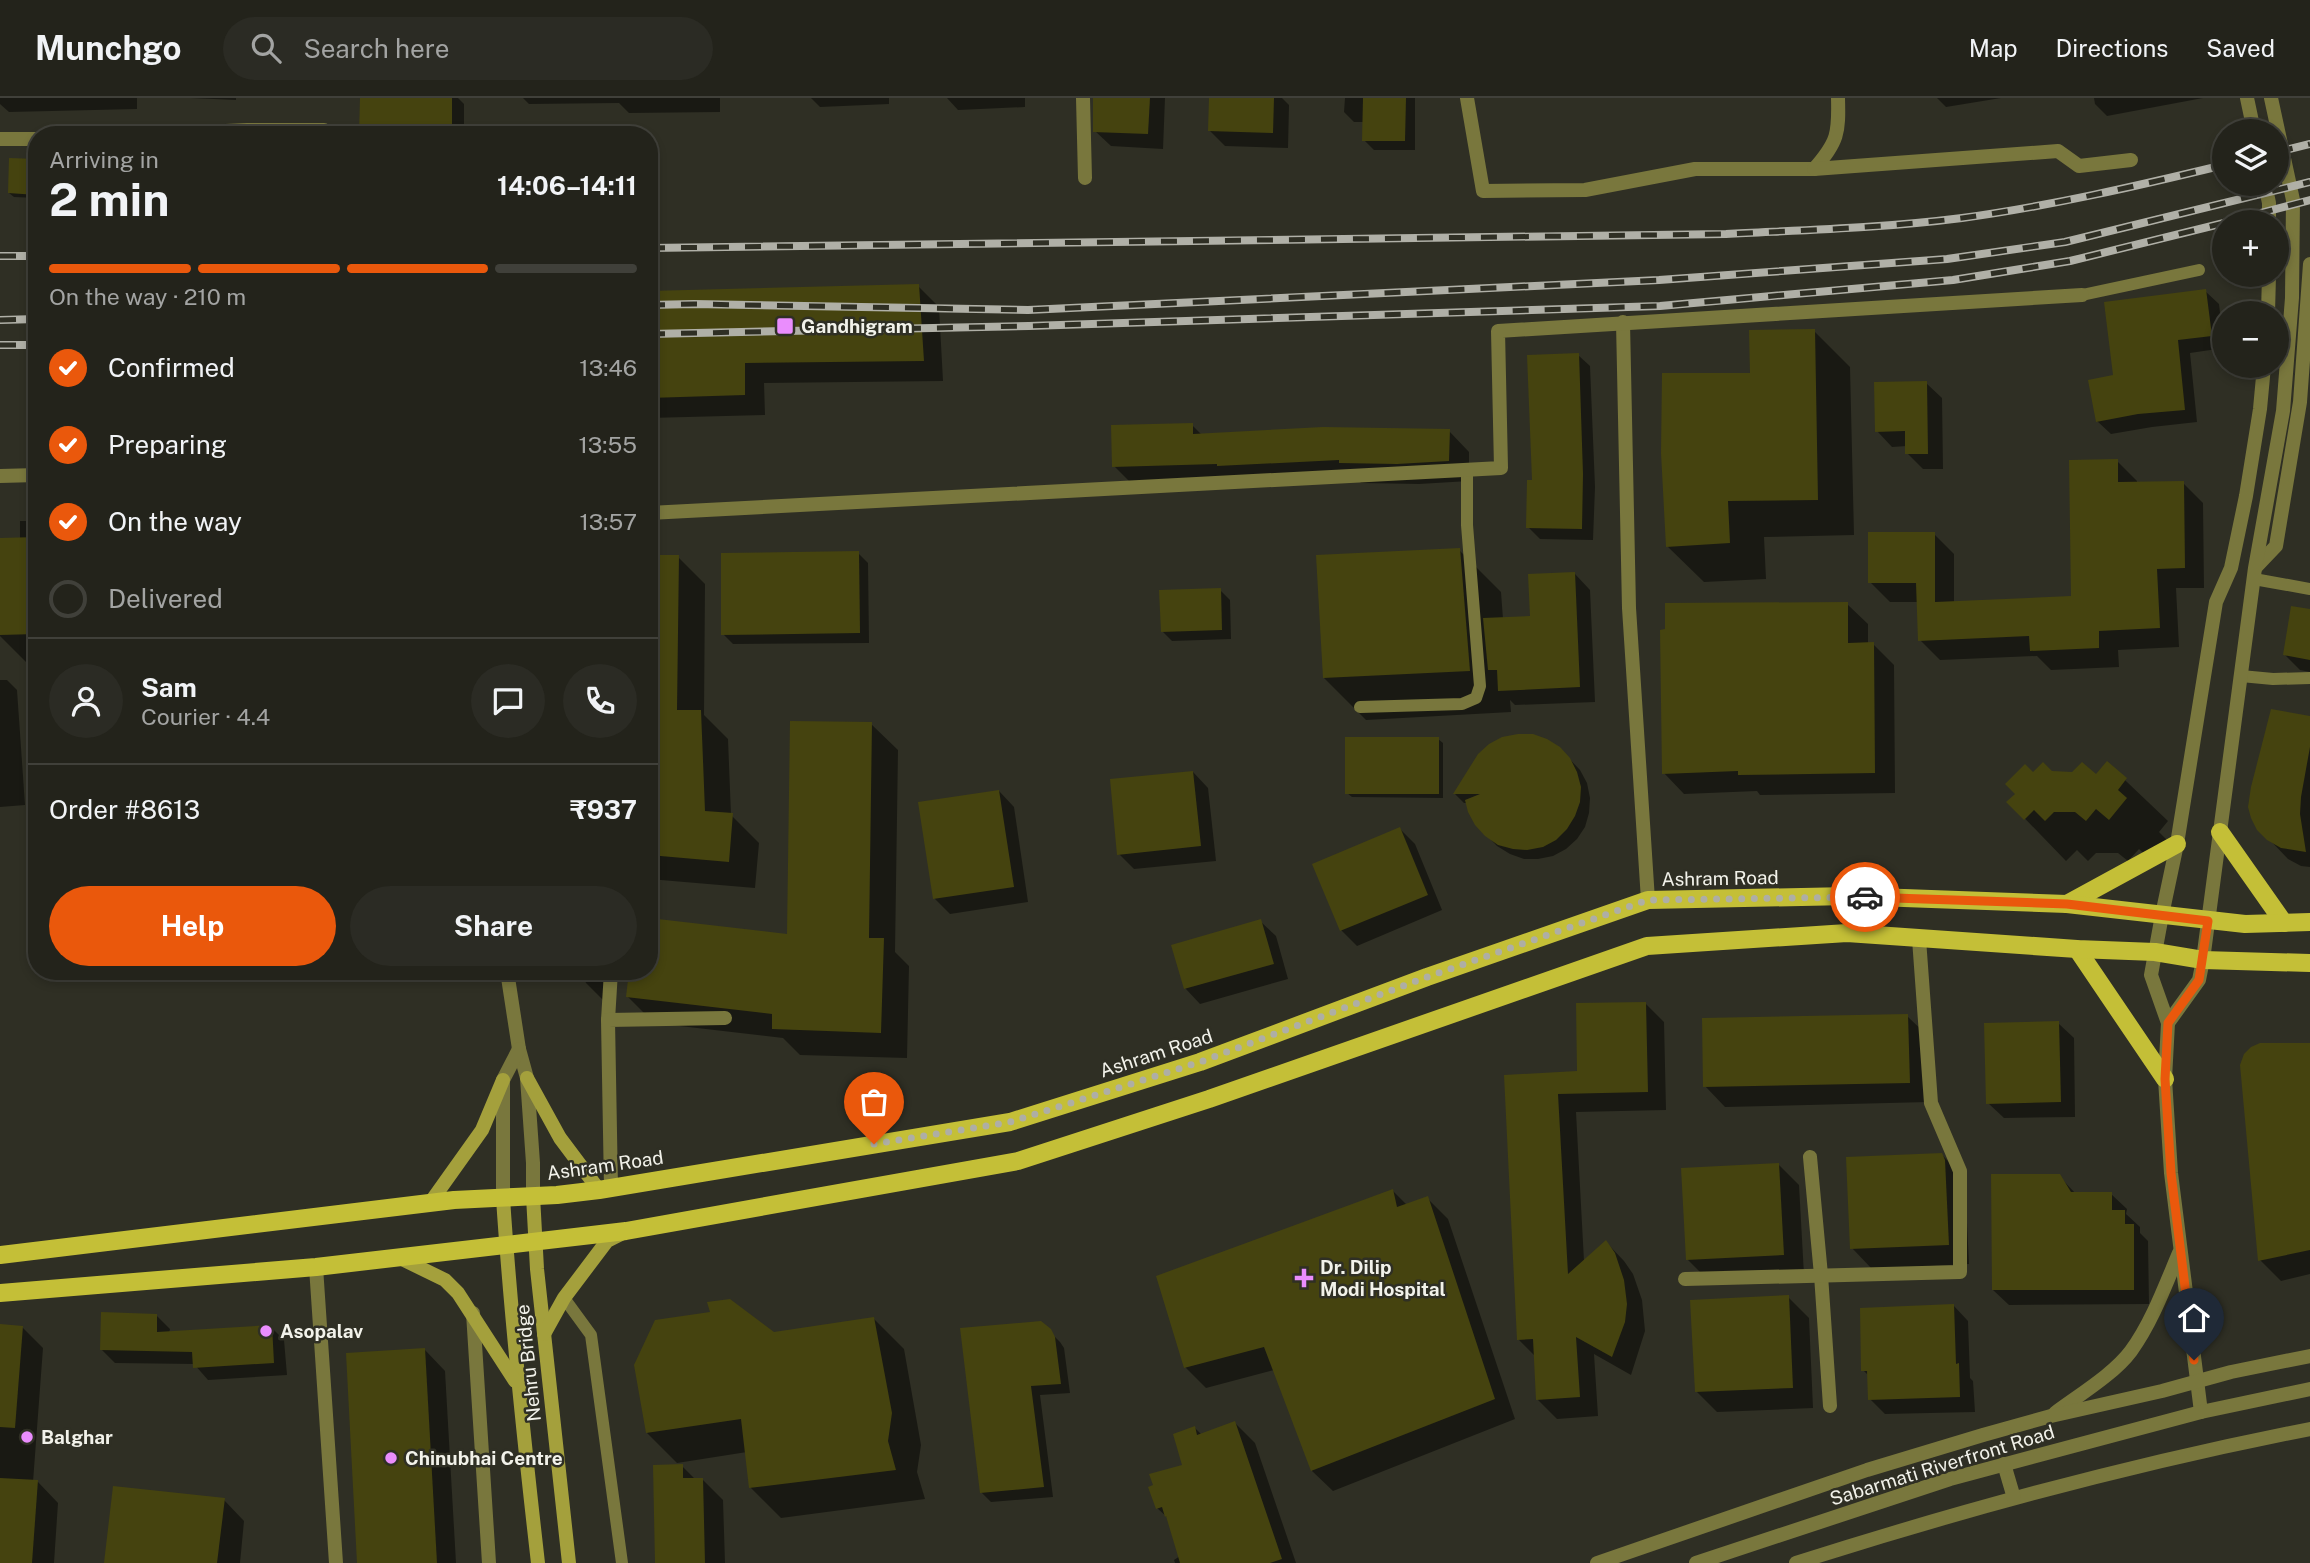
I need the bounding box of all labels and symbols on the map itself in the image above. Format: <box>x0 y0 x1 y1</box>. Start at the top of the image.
place label: Gandhigram <box>801 315 913 337</box>
marker: Gandhigram <box>775 316 795 336</box>
courier <box>1830 862 1900 932</box>
street label: Ashram Road <box>1661 866 1779 890</box>
street label: Ashram Road <box>1097 1024 1215 1082</box>
pin <box>844 1072 904 1144</box>
street label: Ashram Road <box>545 1146 665 1184</box>
place label: Dr. Dilip Modi Hospital <box>1320 1256 1446 1300</box>
marker: Dr. Dilip Modi Hospital <box>1294 1268 1314 1288</box>
pin <box>2164 1288 2224 1360</box>
street label: Nehru Bridge <box>511 1303 545 1423</box>
place label: Asopalav <box>280 1320 363 1342</box>
marker: Asopalav <box>258 1323 274 1339</box>
street label: Sabarmati Riverfront Road <box>1827 1420 2057 1510</box>
place label: Balghar <box>41 1426 113 1448</box>
marker: Balghar <box>19 1429 35 1445</box>
place label: Chinubhai Centre <box>405 1447 563 1469</box>
marker: Chinubhai Centre <box>383 1450 399 1466</box>

